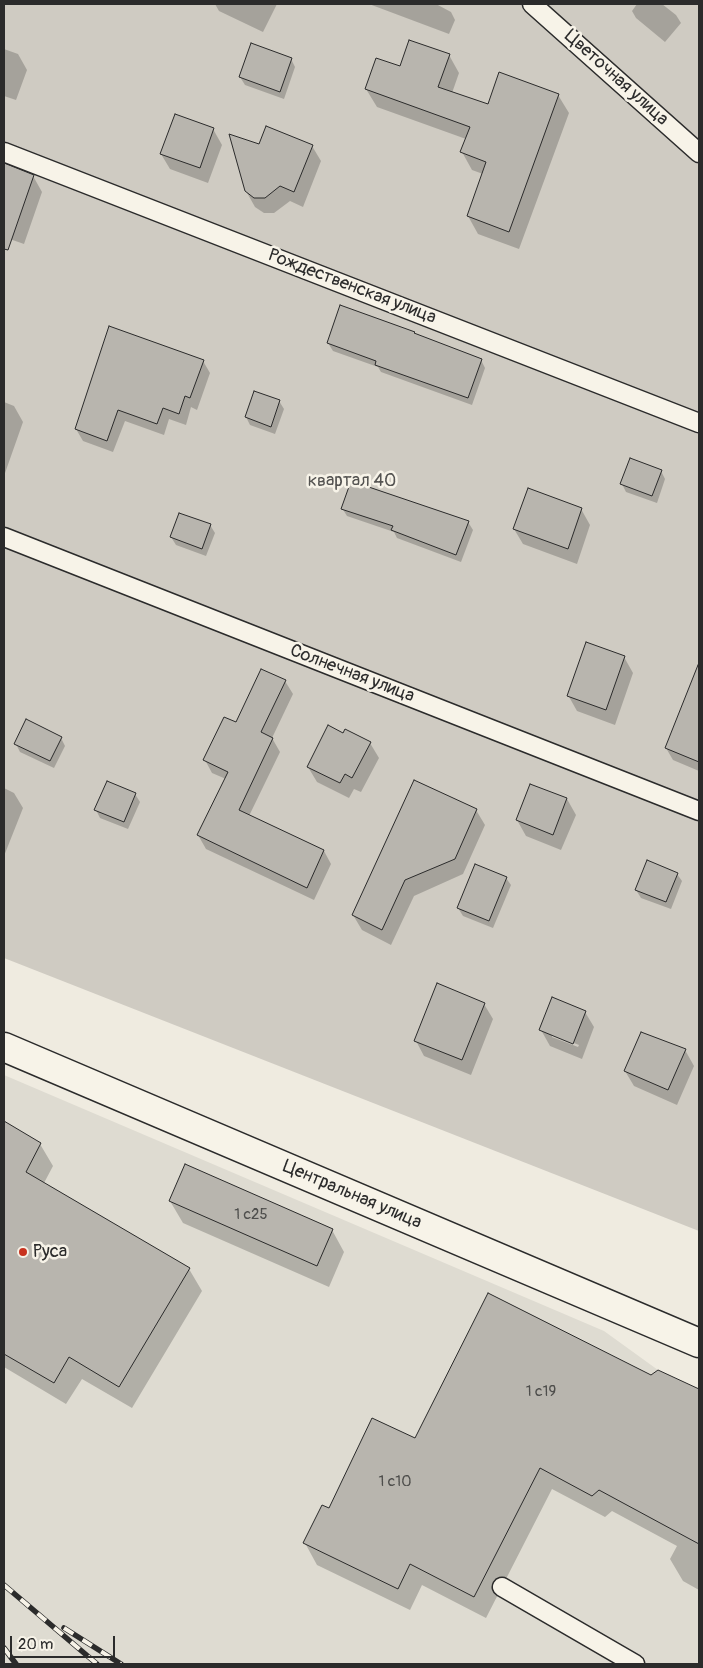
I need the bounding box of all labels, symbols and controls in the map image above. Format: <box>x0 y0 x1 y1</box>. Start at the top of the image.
street label: Цветочная улица <box>559 26 673 130</box>
street label: Рождественская улица <box>265 245 439 329</box>
park label: квартал 40 <box>308 470 396 492</box>
street label: Солнечная улица <box>287 640 417 708</box>
street label: Центральная улица <box>279 1156 425 1234</box>
house number: 1 с25 <box>234 1206 268 1224</box>
place label: Руса <box>33 1241 67 1263</box>
marker: Руса <box>17 1246 29 1258</box>
house number: 1 с19 <box>526 1383 556 1401</box>
house number: 1 с10 <box>379 1473 411 1491</box>
scale bar <box>12 1626 118 1658</box>
text: 20 m <box>18 1635 53 1654</box>

